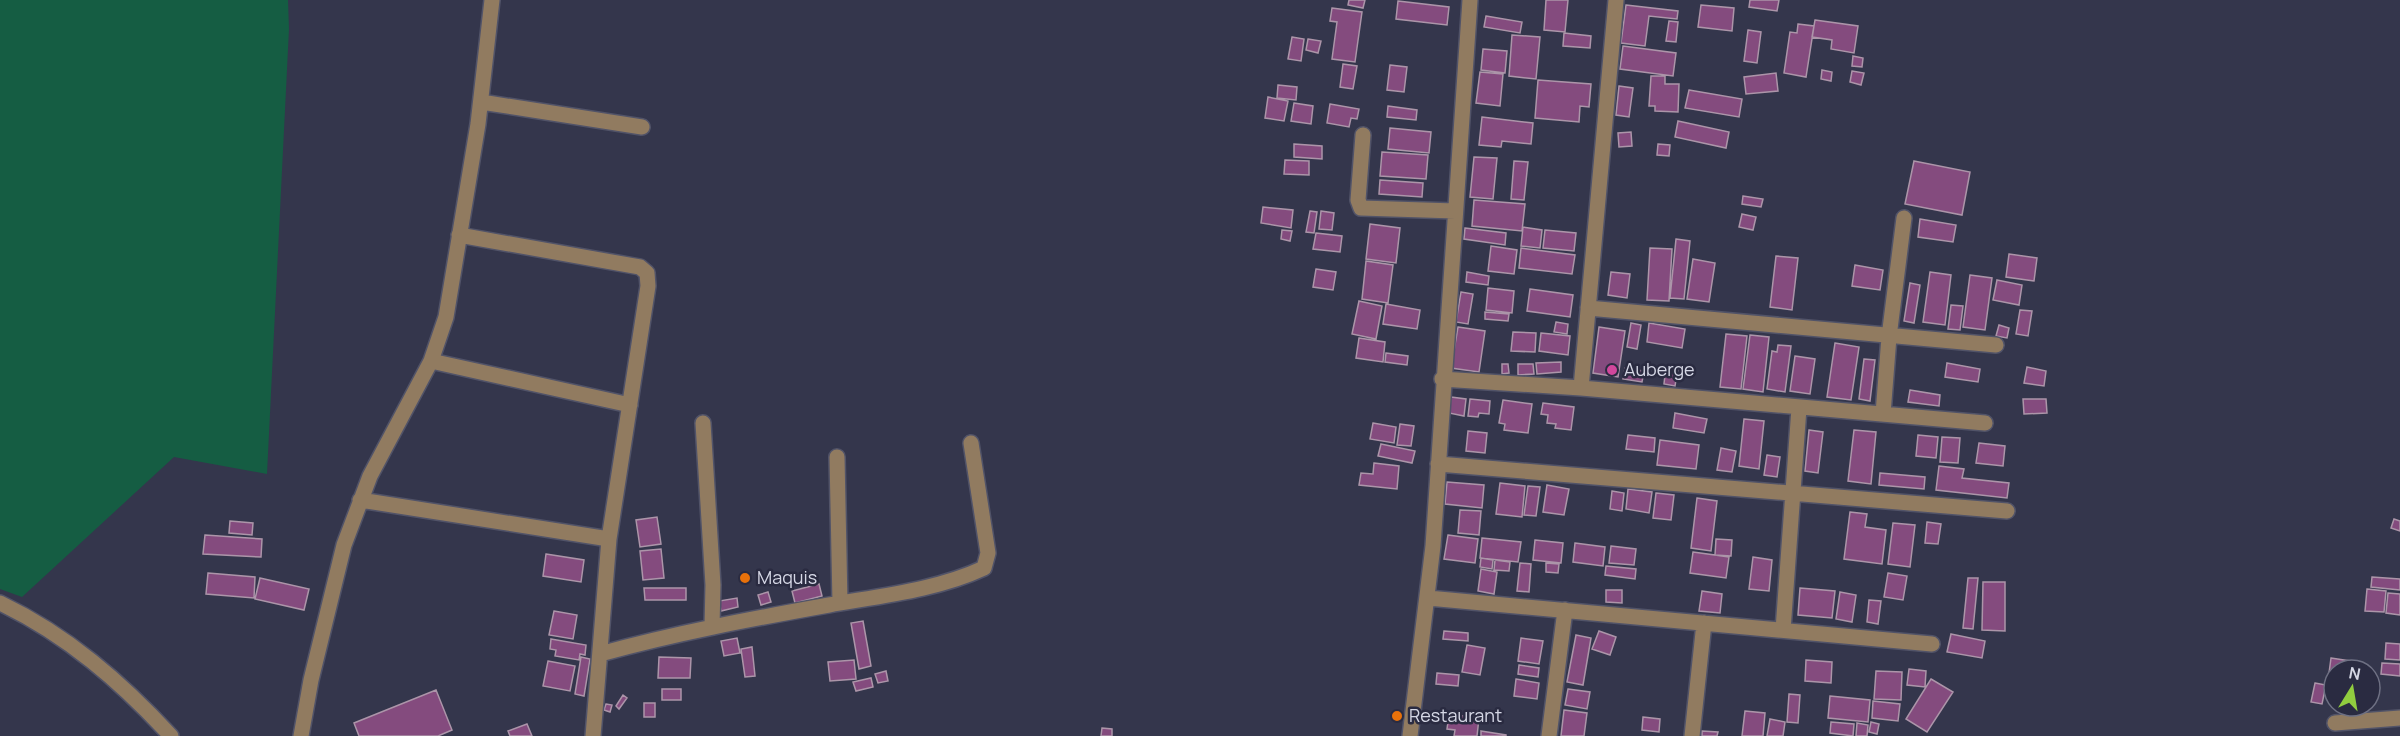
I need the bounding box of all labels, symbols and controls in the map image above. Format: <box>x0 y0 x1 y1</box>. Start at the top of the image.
place label: Auberge <box>1624 357 1695 381</box>
marker: Auberge <box>1605 363 1619 377</box>
place label: Maquis <box>757 565 817 589</box>
marker: Maquis <box>738 571 752 585</box>
north arrow <box>2322 658 2382 718</box>
text: N <box>2347 661 2363 685</box>
place label: Restaurant <box>1409 703 1502 727</box>
marker: Restaurant <box>1390 709 1404 723</box>

